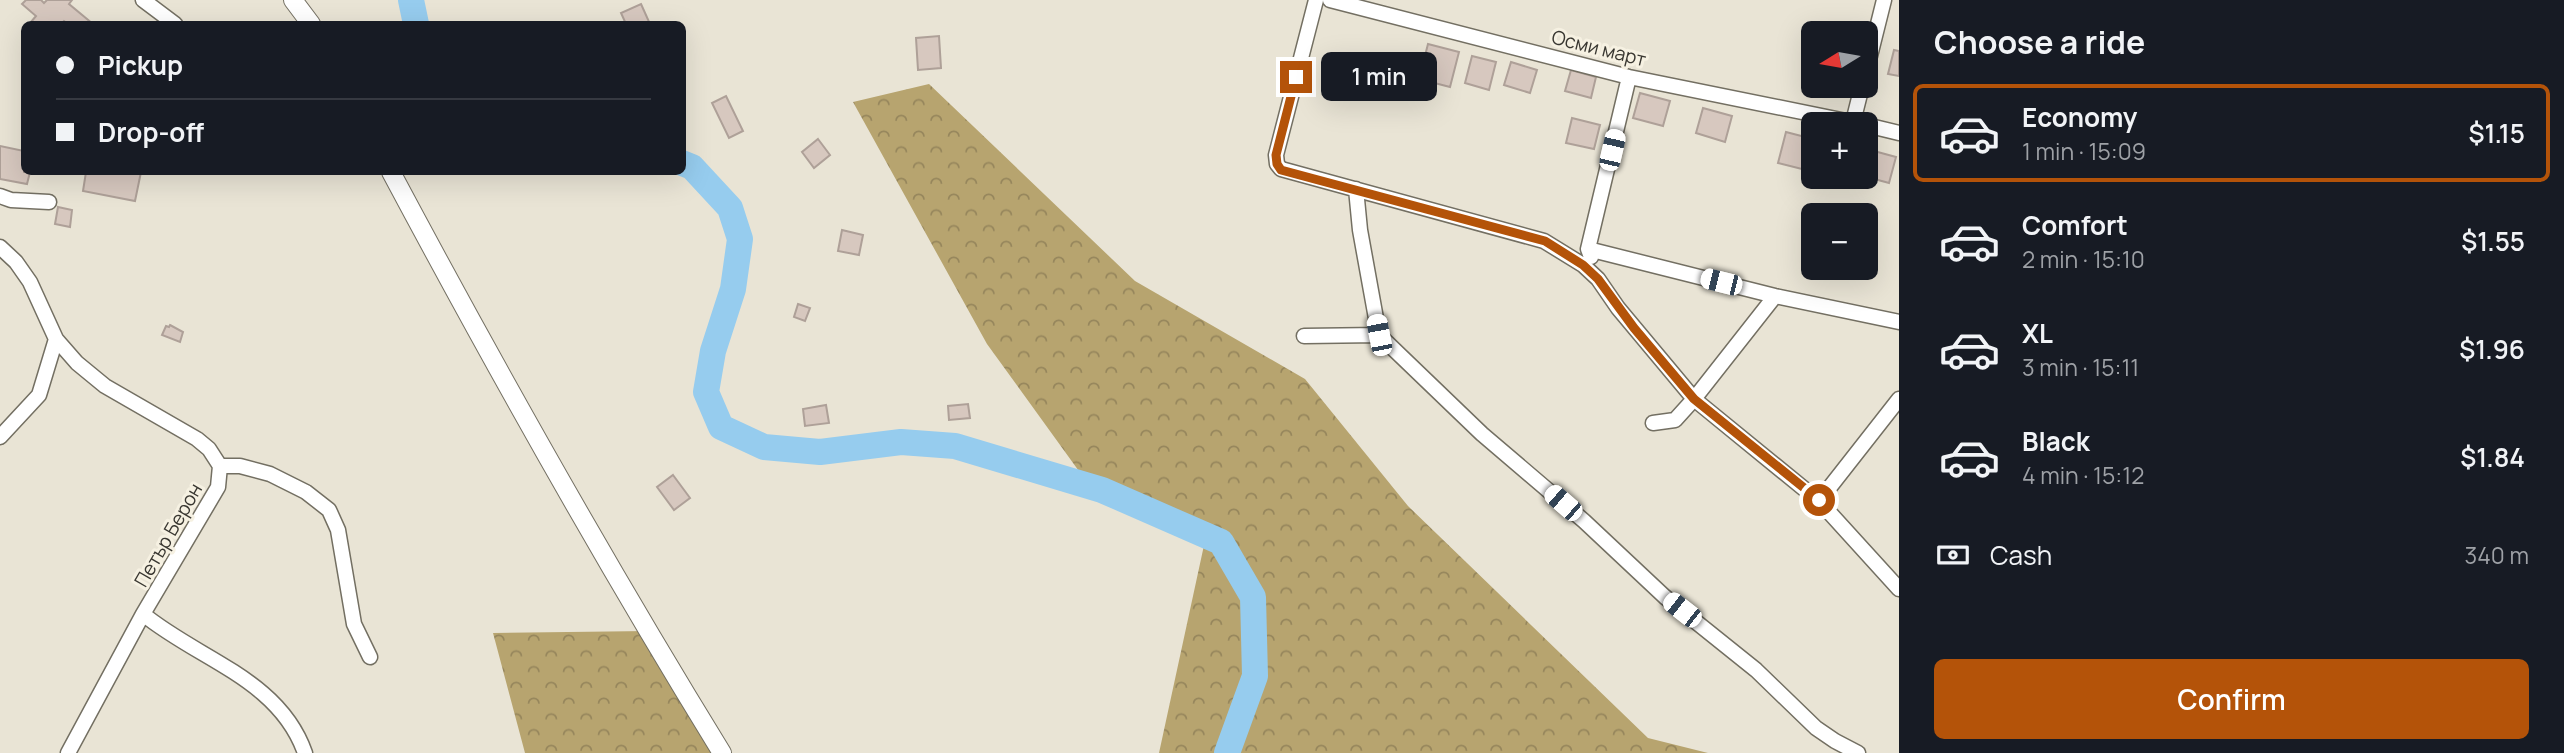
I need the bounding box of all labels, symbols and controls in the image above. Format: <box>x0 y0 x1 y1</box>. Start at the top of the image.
text: Choose a ride <box>1934 20 2145 64</box>
north arrow <box>1801 21 1878 98</box>
map controls <box>1801 21 1878 280</box>
street label: Осми март <box>1549 24 1649 72</box>
text: Pickup <box>98 47 183 83</box>
callout: 1 min <box>1320 52 1436 102</box>
text: 1 min <box>1352 60 1406 92</box>
route end <box>1280 61 1312 93</box>
text: Economy <box>2022 99 2137 135</box>
icon: car <box>1938 102 2001 165</box>
button: + <box>1801 112 1878 189</box>
text: Drop-off <box>98 114 204 150</box>
text: $1.15 <box>2469 115 2525 151</box>
car <box>1598 127 1627 173</box>
text: 1 min · 15:09 <box>2022 135 2146 167</box>
button: − <box>1801 203 1878 280</box>
text: Comfort <box>2022 207 2128 243</box>
icon: car <box>1938 210 2001 273</box>
text: $1.55 <box>2461 223 2525 259</box>
text: 2 min · 15:10 <box>2022 243 2145 275</box>
car <box>1699 267 1744 297</box>
car <box>1365 312 1394 358</box>
text: XL <box>2022 315 2053 351</box>
icon: car <box>1938 318 2001 381</box>
text: $1.96 <box>2459 331 2525 367</box>
text: 3 min · 15:11 <box>2022 351 2139 383</box>
text: Black <box>2022 423 2090 459</box>
icon: car <box>1938 426 2001 489</box>
text: $1.84 <box>2460 439 2525 475</box>
text: 4 min · 15:12 <box>2022 459 2144 491</box>
street label: Петър Берон <box>128 478 208 592</box>
car <box>1541 481 1586 525</box>
route start <box>1803 484 1835 516</box>
icon: cash <box>1934 536 1972 574</box>
text: Cash <box>1990 537 2052 573</box>
text: 340 m <box>2465 539 2529 571</box>
car <box>1659 589 1706 631</box>
button: Confirm <box>1934 659 2529 739</box>

